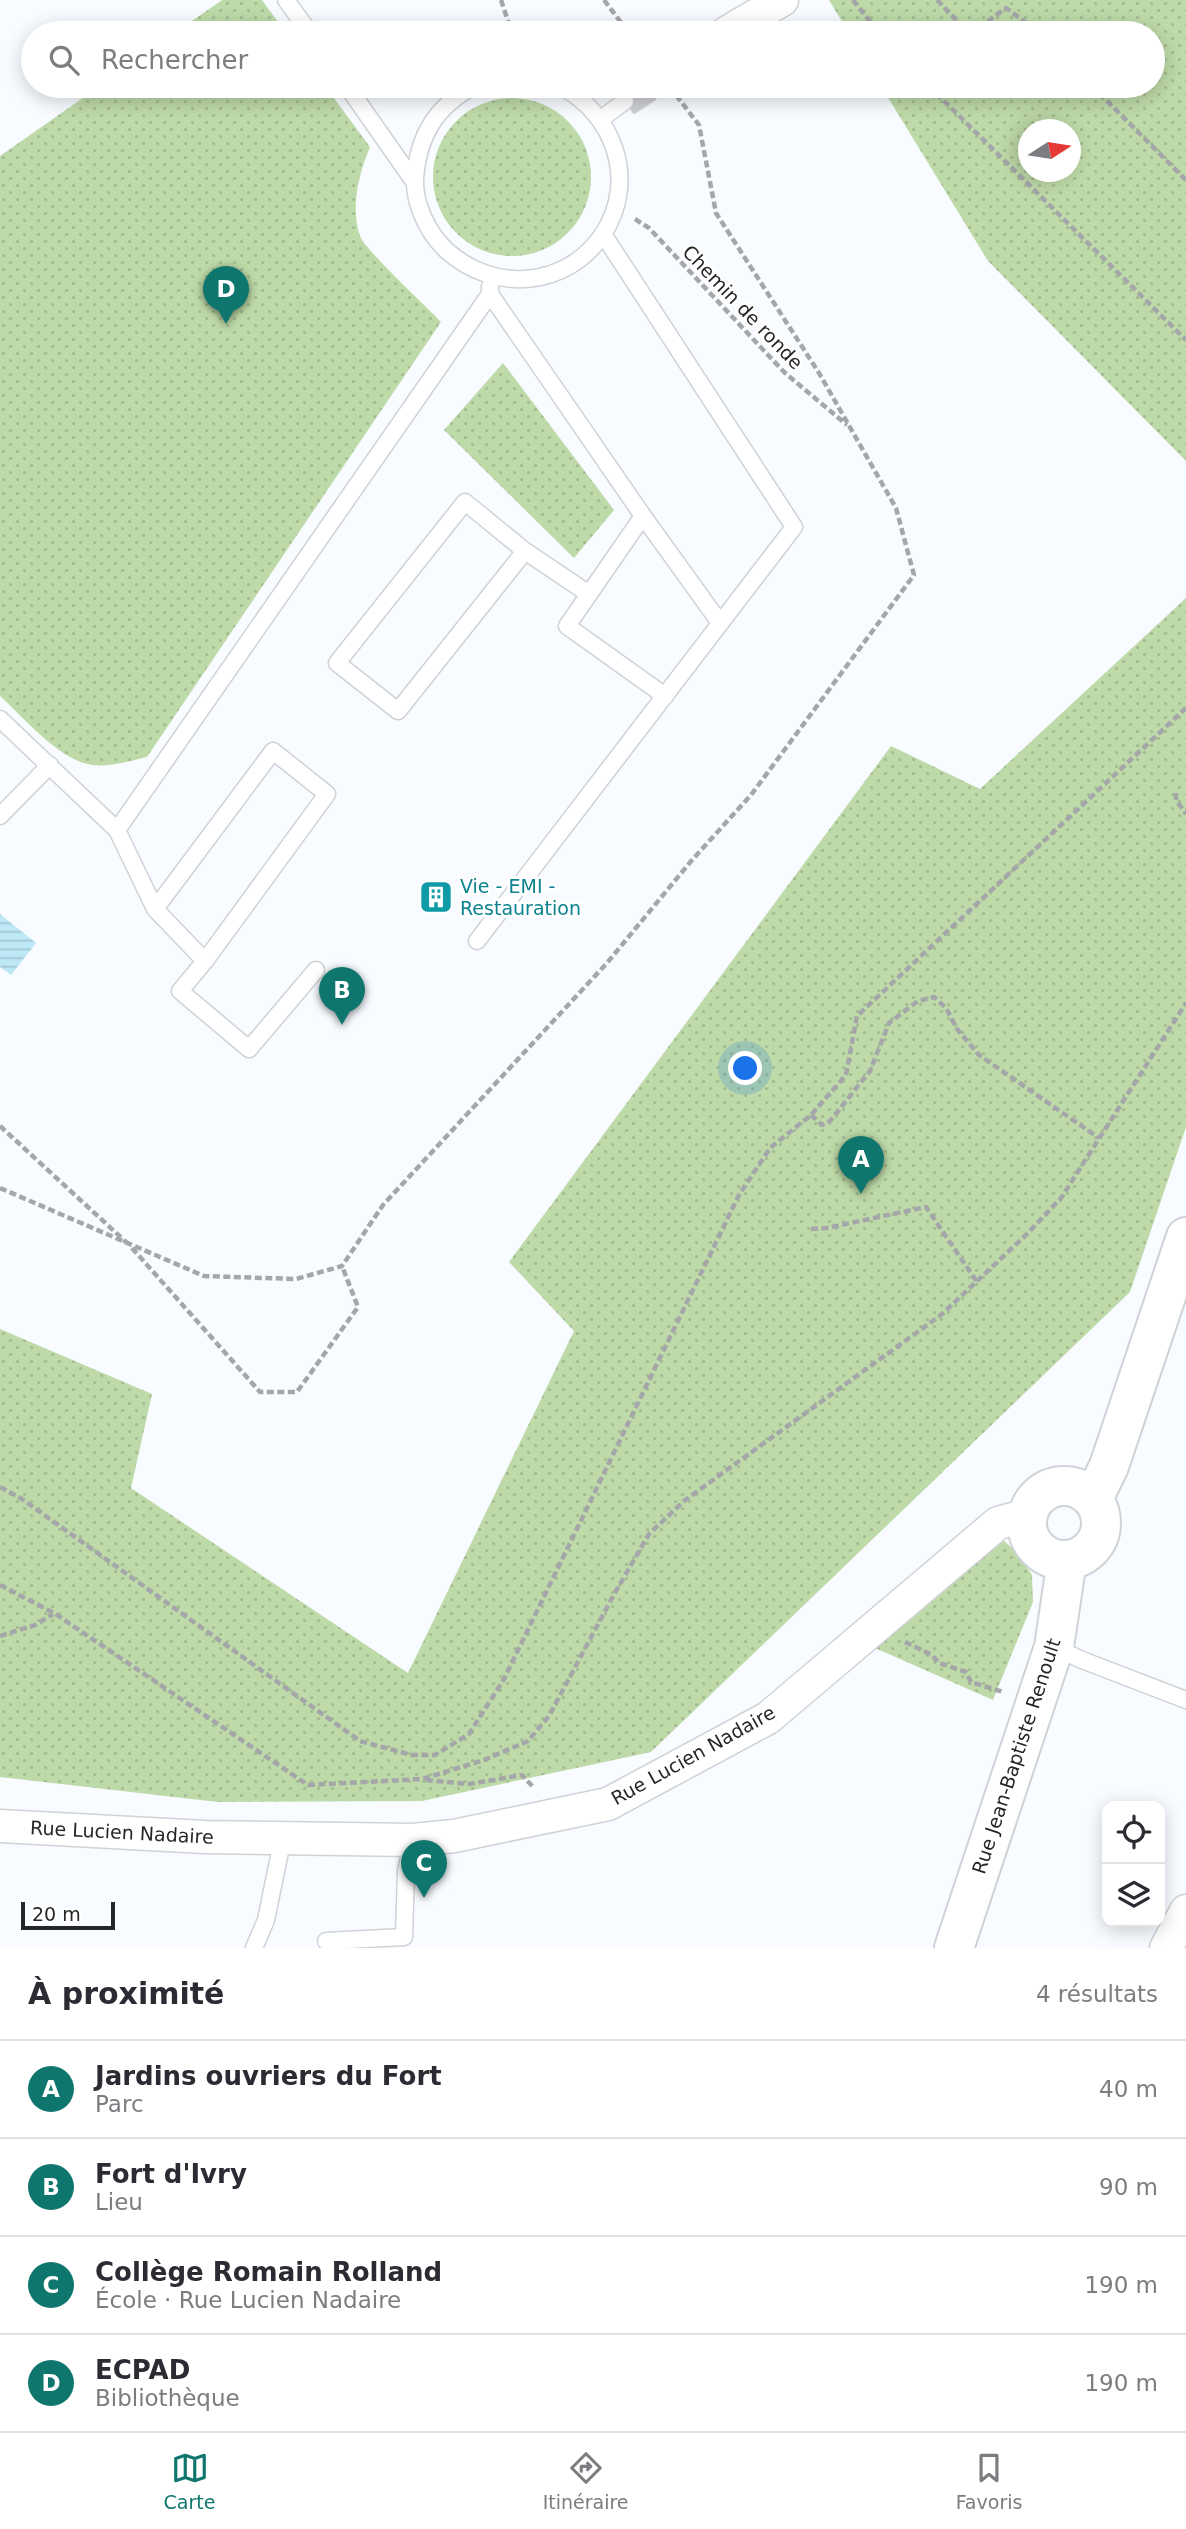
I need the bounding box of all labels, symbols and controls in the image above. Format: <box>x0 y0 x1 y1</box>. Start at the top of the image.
search box <box>21 21 1165 98</box>
icon: search <box>45 41 83 79</box>
text: Rechercher <box>101 45 248 75</box>
north arrow <box>1018 119 1081 182</box>
street label: Chemin de ronde <box>678 241 808 373</box>
pin: D <box>203 266 249 324</box>
place label: Vie - EMI - Restauration <box>460 875 581 919</box>
building icon: Vie - EMI - Restauration <box>417 878 455 916</box>
pin: B <box>319 967 365 1025</box>
your location <box>728 1051 762 1085</box>
pin: A <box>838 1136 884 1194</box>
street label: Rue Jean-Baptiste Renoult <box>967 1635 1065 1877</box>
street label: Rue Lucien Nadaire <box>607 1701 779 1809</box>
map controls <box>1102 1801 1165 1927</box>
button: locate <box>1102 1801 1165 1864</box>
street label: Rue Lucien Nadaire <box>30 1816 214 1848</box>
pin: C <box>401 1840 447 1898</box>
button: layers <box>1102 1864 1165 1927</box>
scale bar <box>21 1899 116 1931</box>
text: 20 m <box>32 1903 81 1925</box>
text: À proximité <box>28 1976 224 2011</box>
text: 4 résultats <box>1036 1981 1158 2007</box>
text: Jardins ouvriers du Fort <box>95 2061 442 2091</box>
text: A <box>42 2076 60 2102</box>
text: 40 m <box>1099 2076 1158 2102</box>
text: Parc <box>95 2091 144 2117</box>
text: Fort d'Ivry <box>95 2159 247 2189</box>
text: B <box>42 2174 60 2200</box>
text: 90 m <box>1099 2174 1158 2200</box>
text: Lieu <box>95 2189 143 2215</box>
text: Collège Romain Rolland <box>95 2257 442 2287</box>
text: C <box>43 2272 59 2298</box>
text: 190 m <box>1084 2272 1158 2298</box>
text: École · Rue Lucien Nadaire <box>95 2287 401 2313</box>
text: ECPAD <box>95 2355 190 2385</box>
text: D <box>41 2370 61 2396</box>
text: 190 m <box>1084 2370 1158 2396</box>
text: Bibliothèque <box>95 2385 240 2411</box>
tab: Carte <box>164 2449 215 2513</box>
tab: Itinéraire <box>543 2449 629 2513</box>
tab: Favoris <box>956 2449 1022 2513</box>

